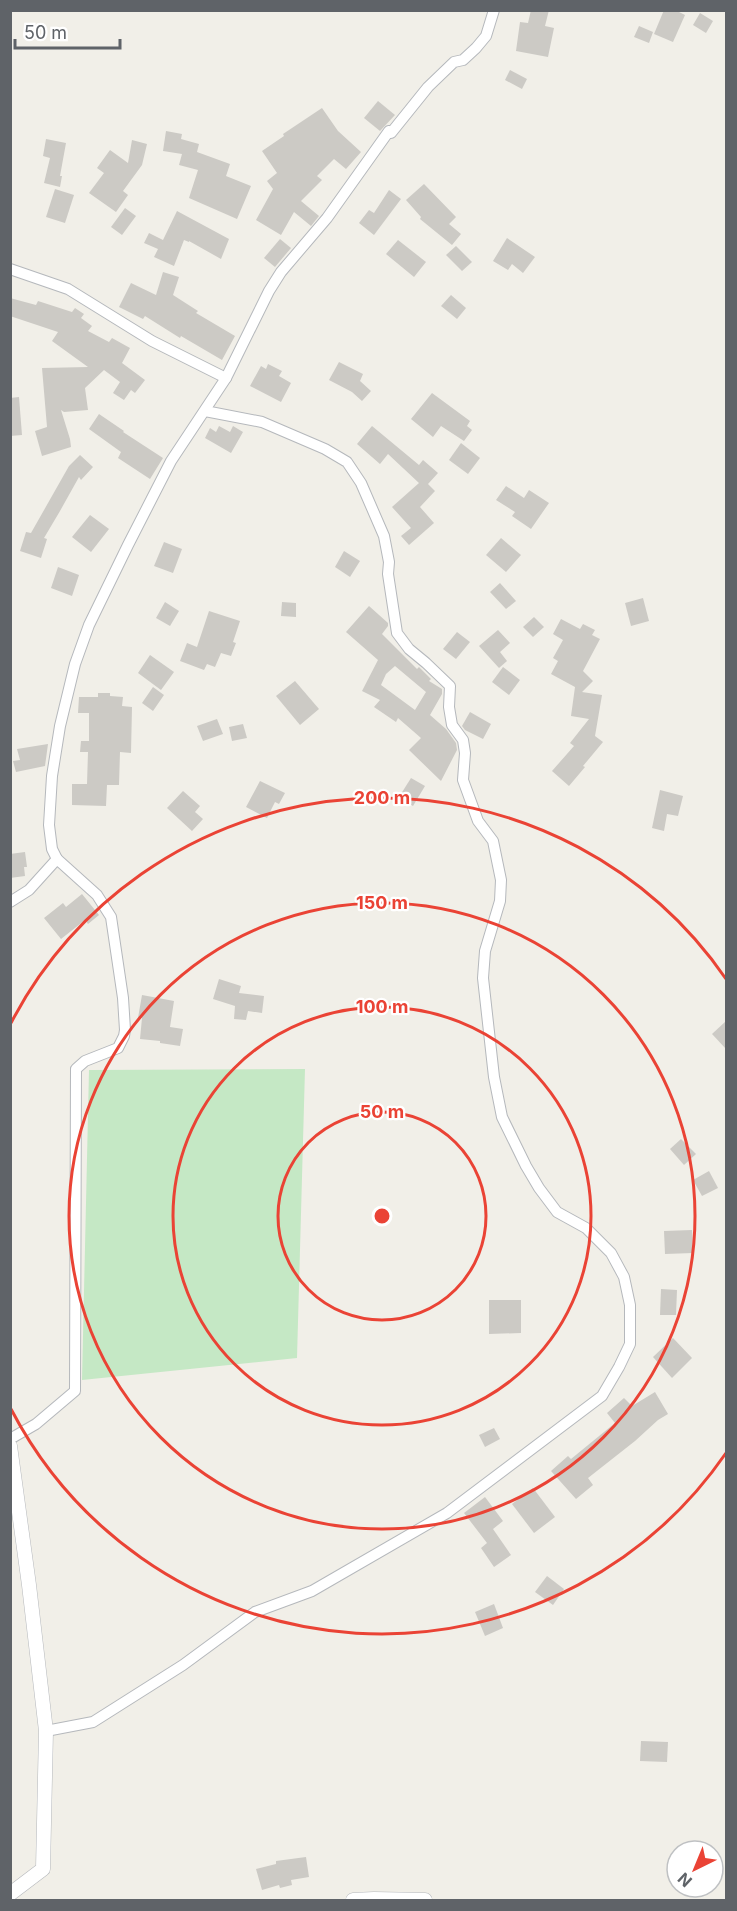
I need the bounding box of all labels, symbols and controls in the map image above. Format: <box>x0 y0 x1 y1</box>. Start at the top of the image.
scale bar <box>15 12 120 50</box>
text: 50 m <box>24 22 67 43</box>
text: 200 m <box>354 787 410 808</box>
text: 150 m <box>356 892 408 913</box>
text: 100 m <box>356 996 408 1017</box>
text: 50 m <box>360 1101 404 1122</box>
centre of rings <box>372 1206 392 1226</box>
north arrow <box>665 1839 725 1899</box>
text: N <box>673 1868 696 1891</box>

